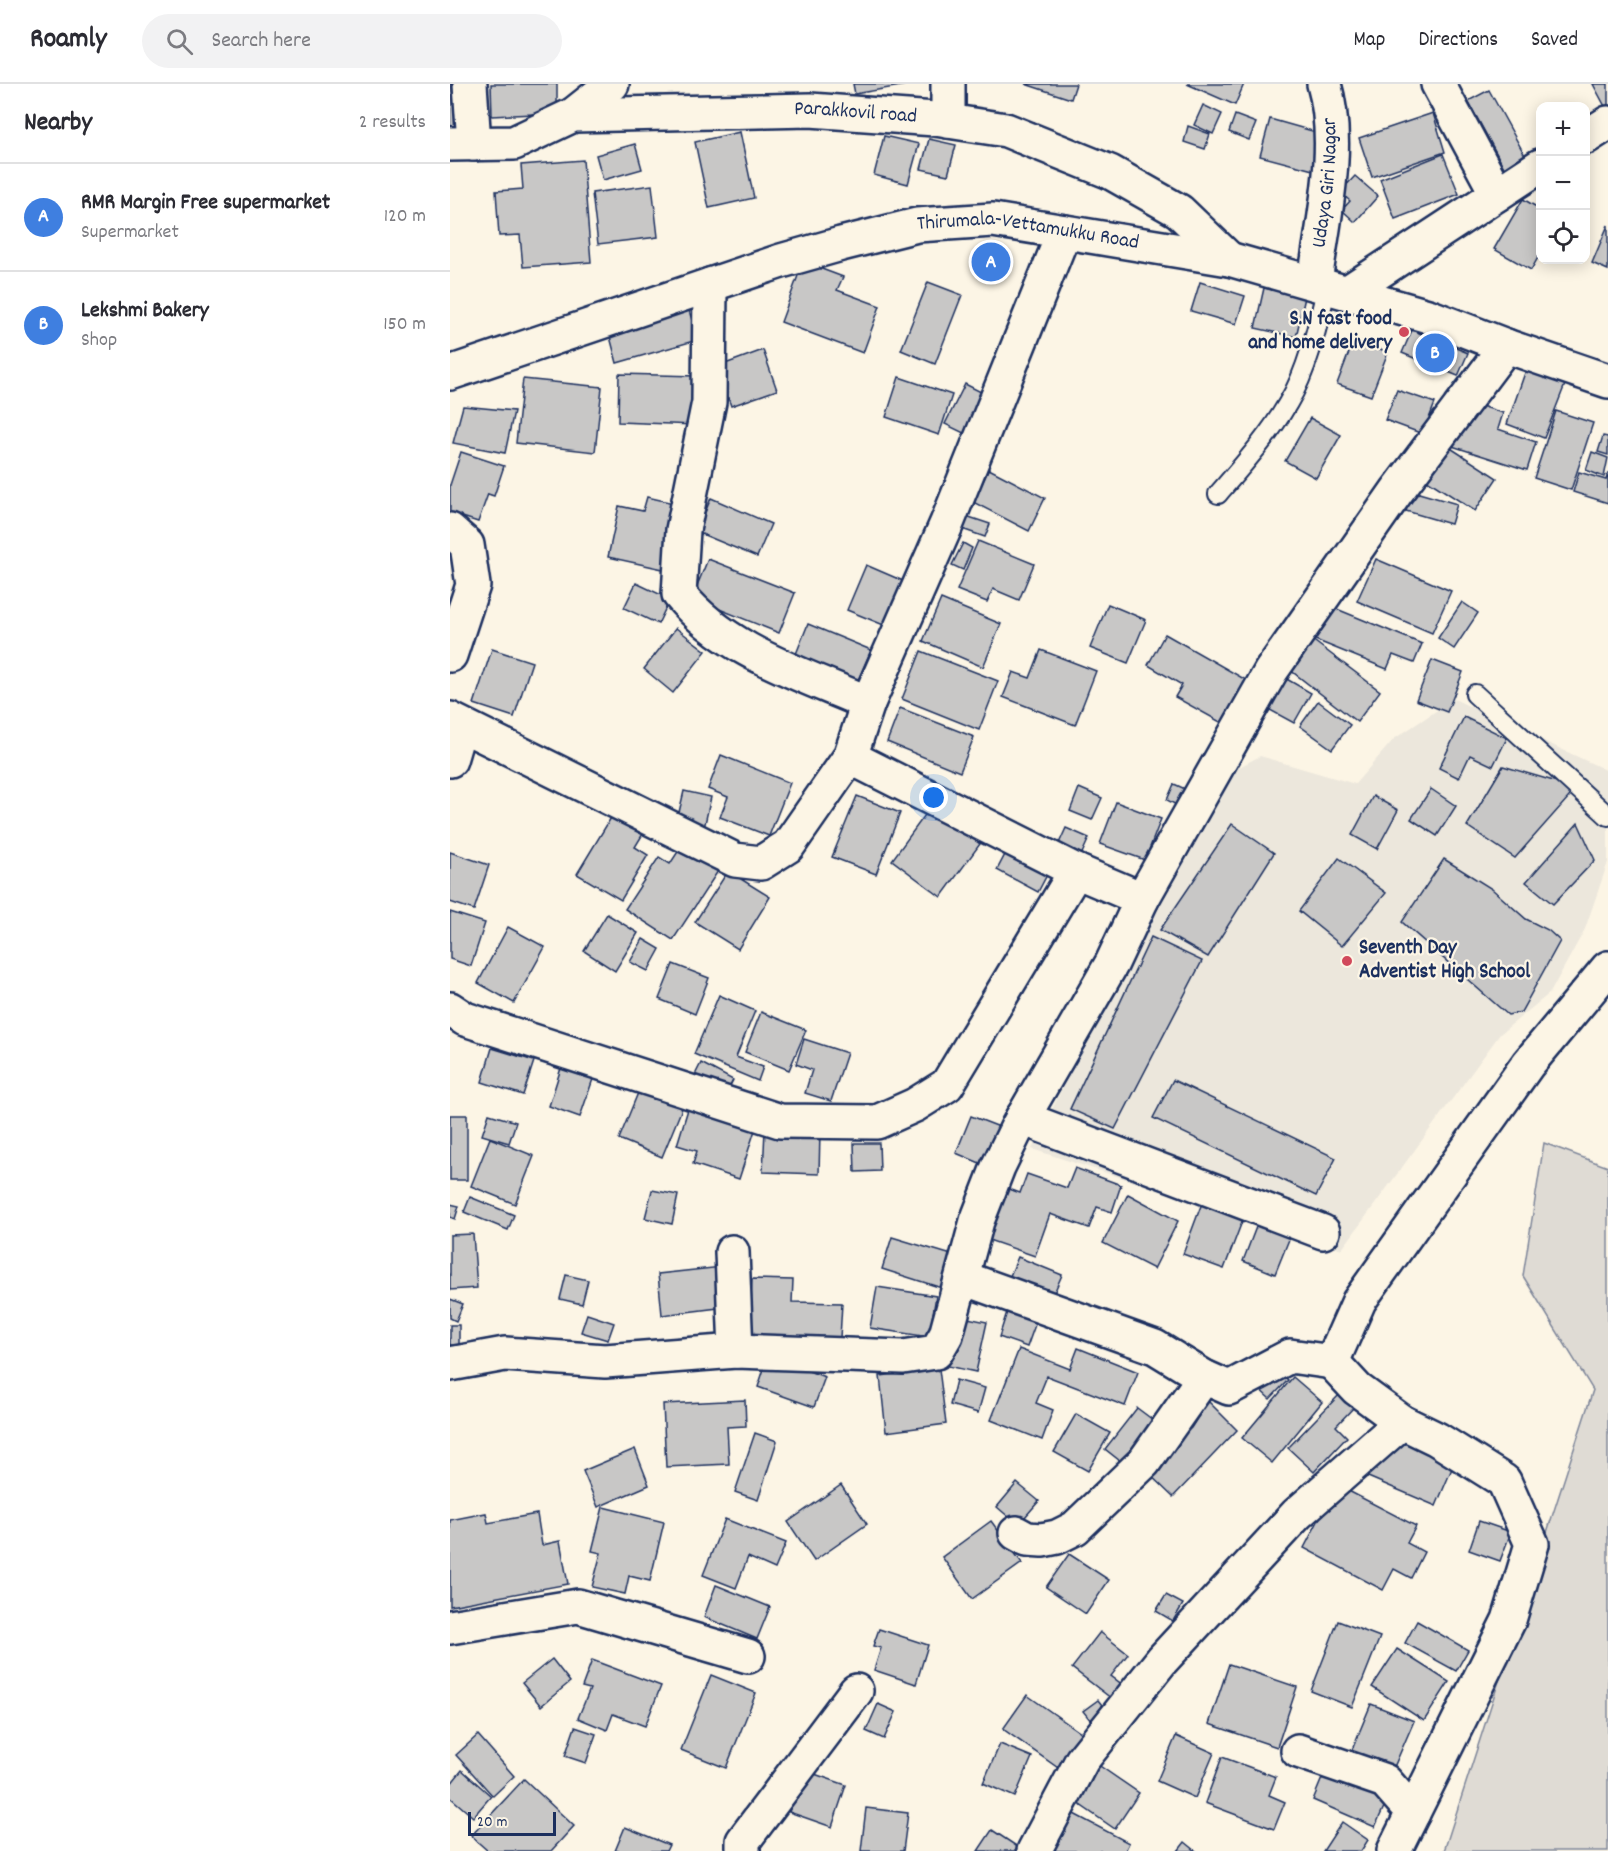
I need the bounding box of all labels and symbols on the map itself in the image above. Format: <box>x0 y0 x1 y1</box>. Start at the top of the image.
street label: Parakkovil road <box>794 95 918 133</box>
street label: Udaya Giri Nagar <box>1305 116 1347 250</box>
street label: Thirumala-Vettamukku Road <box>916 205 1141 259</box>
pin: A <box>972 240 1010 285</box>
place label: S.N fast food and home delivery <box>1248 305 1393 359</box>
marker: S.N fast food and home delivery <box>1397 325 1411 339</box>
pin: B <box>1416 330 1454 376</box>
your location <box>919 783 948 812</box>
place label: Seventh Day Adventist High School <box>1359 934 1531 988</box>
marker: Seventh Day Adventist High School <box>1340 954 1354 968</box>
scale bar <box>468 1809 556 1836</box>

